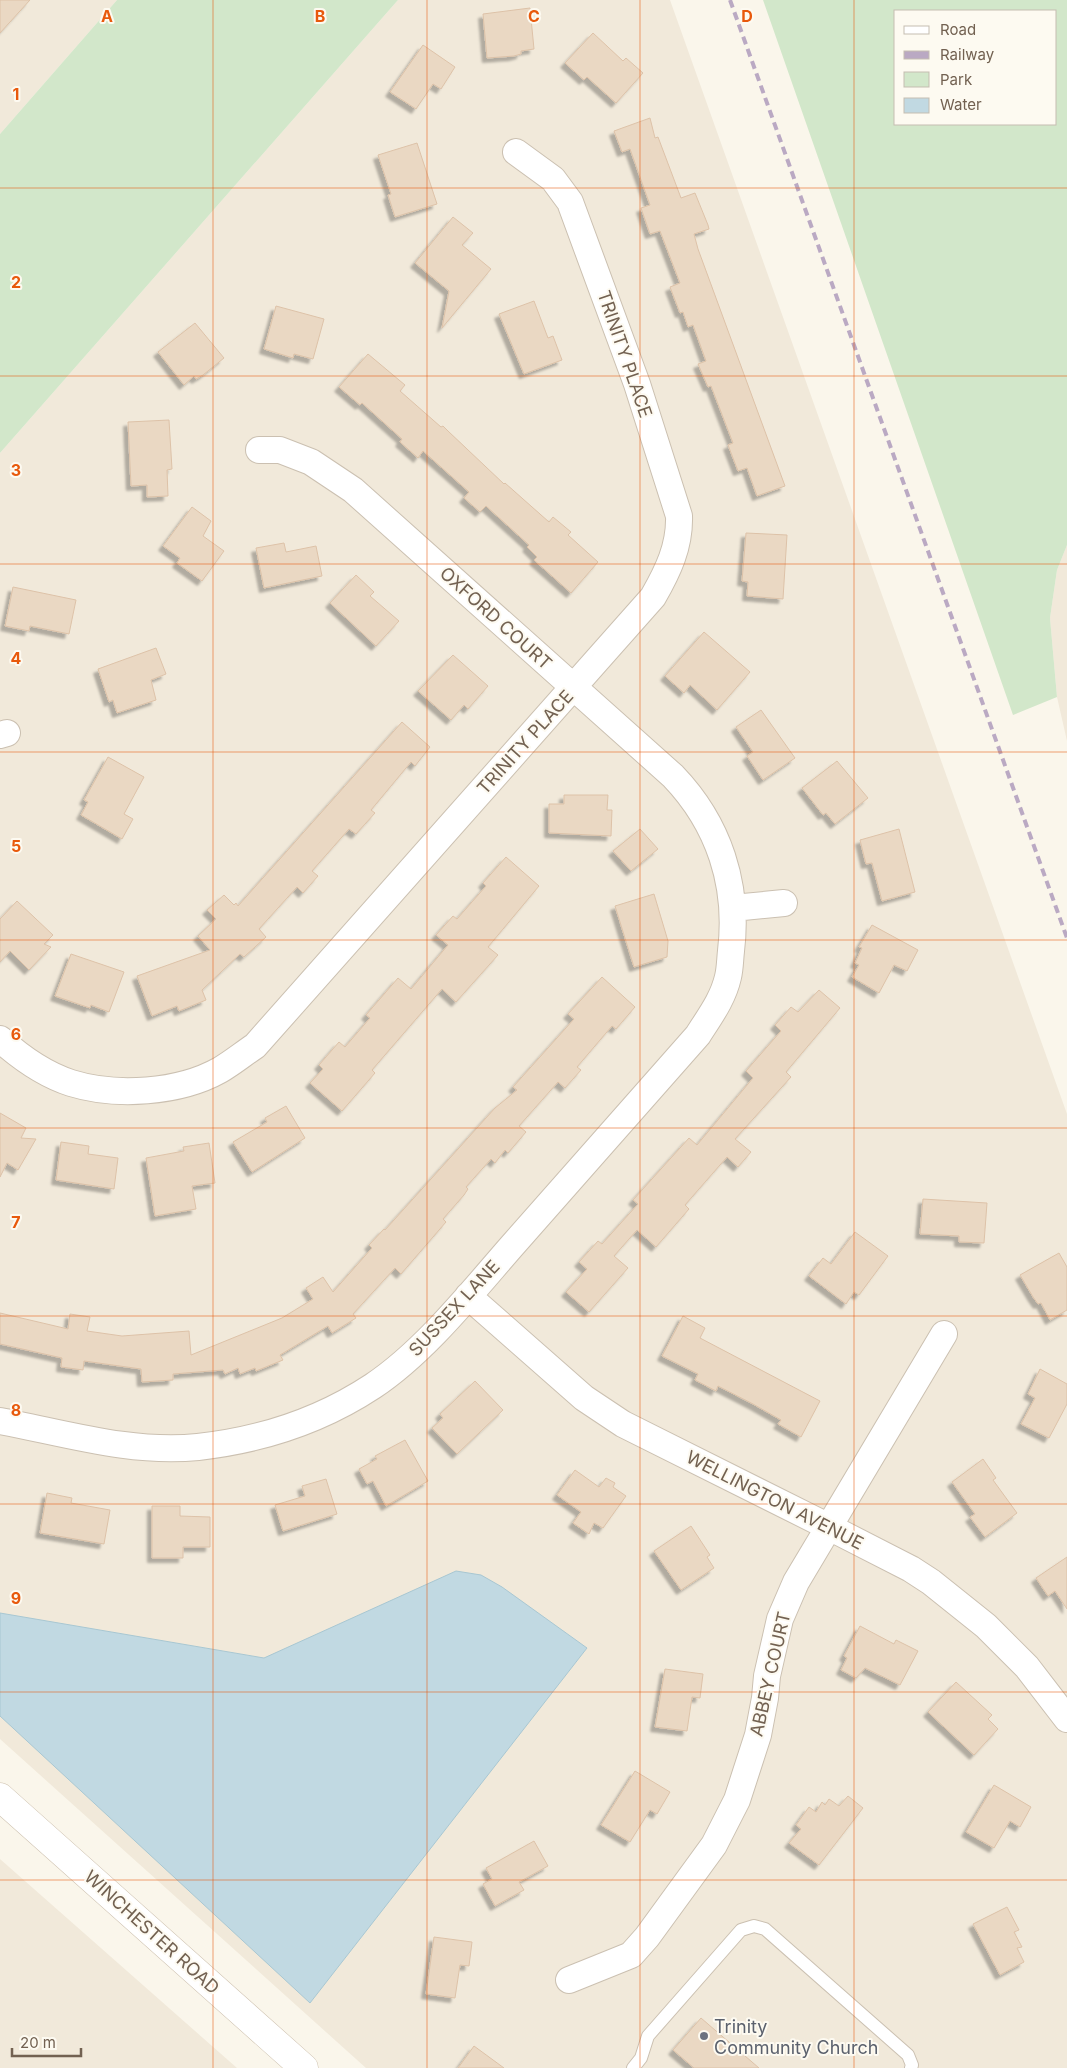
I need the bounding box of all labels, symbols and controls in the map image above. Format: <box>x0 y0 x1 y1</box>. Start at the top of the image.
text: A <box>101 6 113 26</box>
text: B <box>315 6 325 26</box>
text: C <box>528 6 540 26</box>
text: D <box>741 6 753 26</box>
legend <box>894 10 1057 125</box>
text: Road <box>940 20 976 39</box>
text: Railway <box>940 45 995 64</box>
text: Park <box>940 70 973 89</box>
text: 1 <box>13 84 19 104</box>
text: Water <box>940 95 982 114</box>
text: 2 <box>11 272 21 292</box>
street label: TRINITY PLACE <box>593 288 657 420</box>
text: 3 <box>11 460 21 480</box>
street label: OXFORD COURT <box>436 562 556 674</box>
text: 4 <box>11 648 22 668</box>
street label: TRINITY PLACE <box>473 686 577 798</box>
text: 5 <box>11 836 21 856</box>
text: 6 <box>11 1024 21 1044</box>
text: 7 <box>11 1212 21 1232</box>
street label: SUSSEX LANE <box>404 1256 504 1360</box>
text: 8 <box>11 1400 21 1420</box>
street label: WELLINGTON AVENUE <box>683 1446 867 1554</box>
text: 9 <box>11 1588 21 1608</box>
street label: ABBEY COURT <box>745 1609 795 1739</box>
street label: WINCHESTER ROAD <box>80 1866 224 1998</box>
place label: Trinity Community Church <box>714 2016 878 2058</box>
scale bar <box>12 2026 81 2058</box>
marker: Trinity Community Church <box>698 2030 710 2042</box>
text: 20 m <box>20 2033 56 2052</box>

